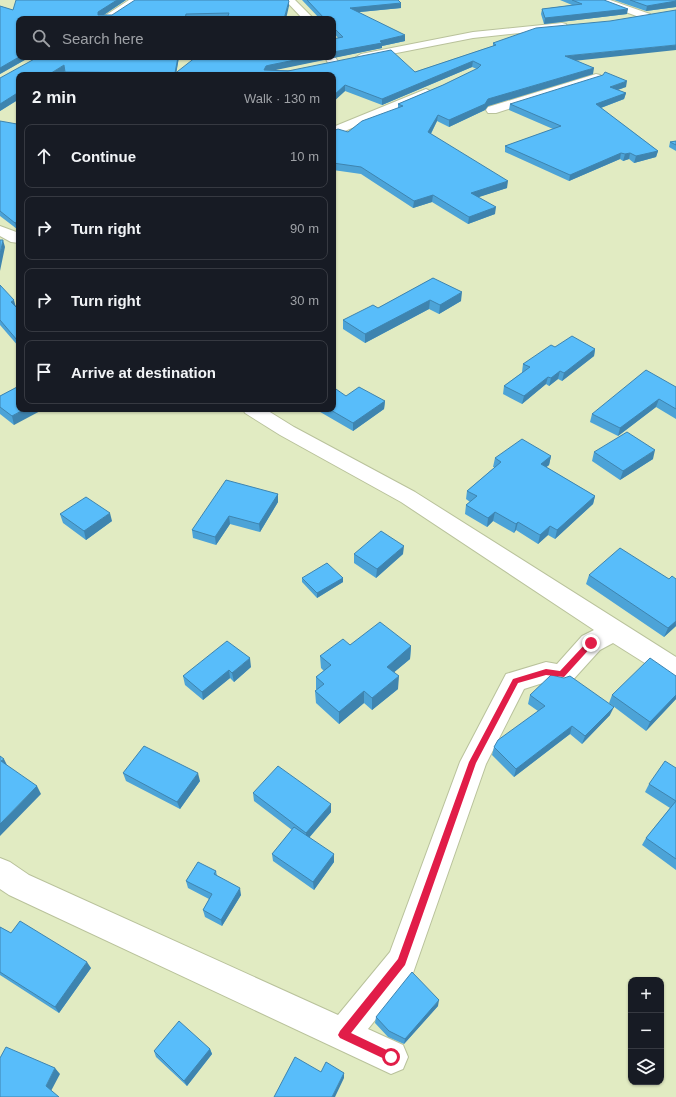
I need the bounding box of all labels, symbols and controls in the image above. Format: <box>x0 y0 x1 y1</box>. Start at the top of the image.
search box <box>16 16 336 60</box>
icon: search <box>30 27 52 49</box>
text: Search here <box>62 30 144 47</box>
text: 2 min <box>32 88 76 107</box>
text: Walk · 130 m <box>244 91 320 106</box>
icon: ahead <box>33 145 55 167</box>
text: Continue <box>71 148 136 165</box>
text: 10 m <box>290 149 319 164</box>
icon: right <box>33 217 55 239</box>
text: Turn right <box>71 220 141 237</box>
text: 90 m <box>290 221 319 236</box>
icon: right <box>33 289 55 311</box>
text: Turn right <box>71 292 141 309</box>
text: 30 m <box>290 293 319 308</box>
icon: arrive <box>33 361 55 383</box>
text: Arrive at destination <box>71 364 216 381</box>
route end <box>582 634 600 652</box>
map controls <box>628 977 664 1085</box>
button: + <box>628 977 664 1013</box>
button: − <box>628 1013 664 1049</box>
route start <box>382 1048 400 1066</box>
button: layers <box>628 1049 664 1085</box>

